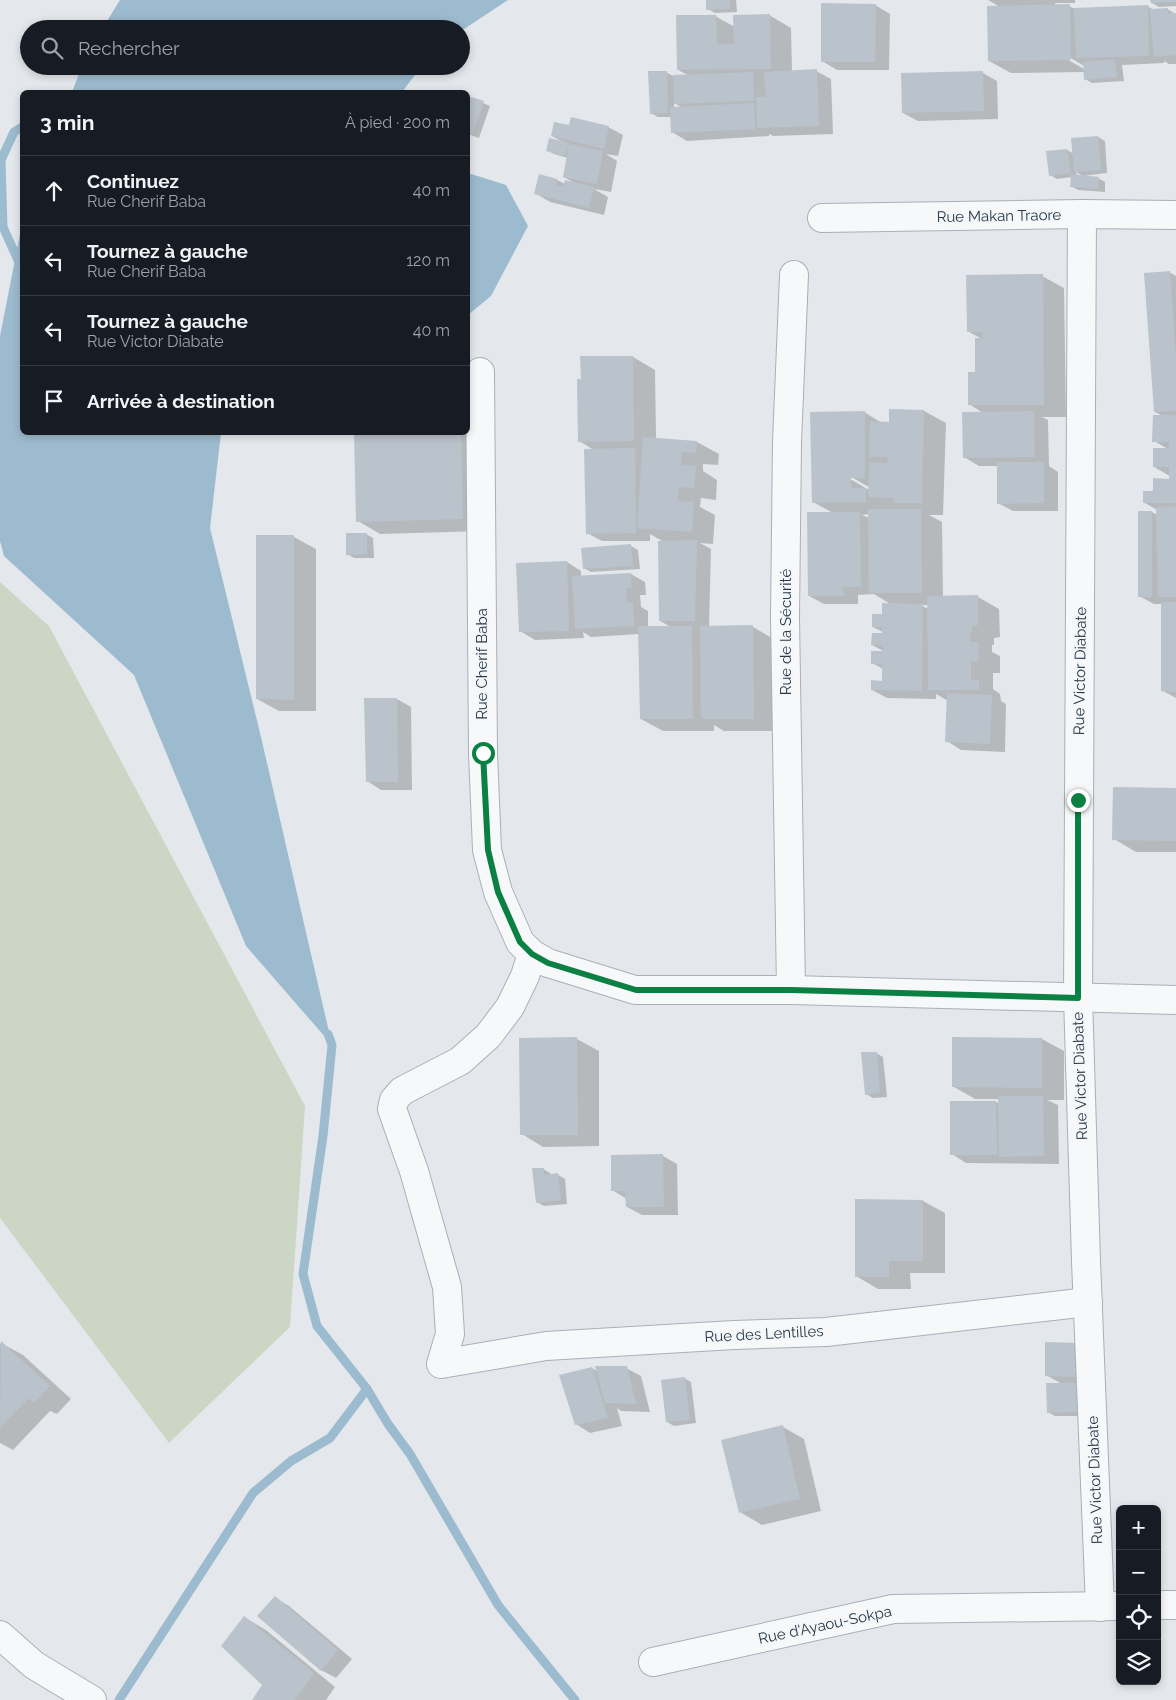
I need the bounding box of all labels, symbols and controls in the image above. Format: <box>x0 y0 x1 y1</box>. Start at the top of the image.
search box <box>20 20 470 75</box>
icon: search <box>38 34 66 62</box>
text: Rechercher <box>78 37 180 59</box>
text: 3 min <box>40 110 94 135</box>
text: À pied · 200 m <box>345 113 450 132</box>
text: Continuez <box>87 170 179 192</box>
icon: ahead <box>40 177 68 205</box>
text: 40 m <box>413 181 450 200</box>
text: Rue Cherif Baba <box>87 192 206 211</box>
street label: Rue Makan Traore <box>937 206 1062 226</box>
text: Tournez à gauche <box>87 240 248 262</box>
icon: left <box>40 247 68 275</box>
text: 120 m <box>406 251 450 270</box>
text: Rue Cherif Baba <box>87 262 206 281</box>
text: Tournez à gauche <box>87 310 248 332</box>
icon: left <box>40 317 68 345</box>
text: 40 m <box>413 321 450 340</box>
text: Rue Victor Diabate <box>87 332 224 351</box>
icon: arrive <box>40 387 68 415</box>
text: Arrivée à destination <box>87 390 275 412</box>
street label: Rue de la Sécurité <box>777 569 795 695</box>
street label: Rue Victor Diabate <box>1070 607 1090 735</box>
street label: Rue Cherif Baba <box>473 608 491 720</box>
route start <box>472 742 495 765</box>
route end <box>1067 789 1090 812</box>
street label: Rue Victor Diabate <box>1069 1011 1091 1140</box>
street label: Rue des Lentilles <box>704 1322 824 1346</box>
street label: Rue Victor Diabate <box>1084 1415 1106 1544</box>
map controls <box>1116 1505 1161 1685</box>
button: + <box>1116 1505 1161 1550</box>
button: − <box>1116 1550 1161 1595</box>
button: locate <box>1116 1595 1161 1640</box>
street label: Rue d'Ayaou-Sokpa <box>757 1602 893 1648</box>
button: layers <box>1116 1640 1161 1685</box>

